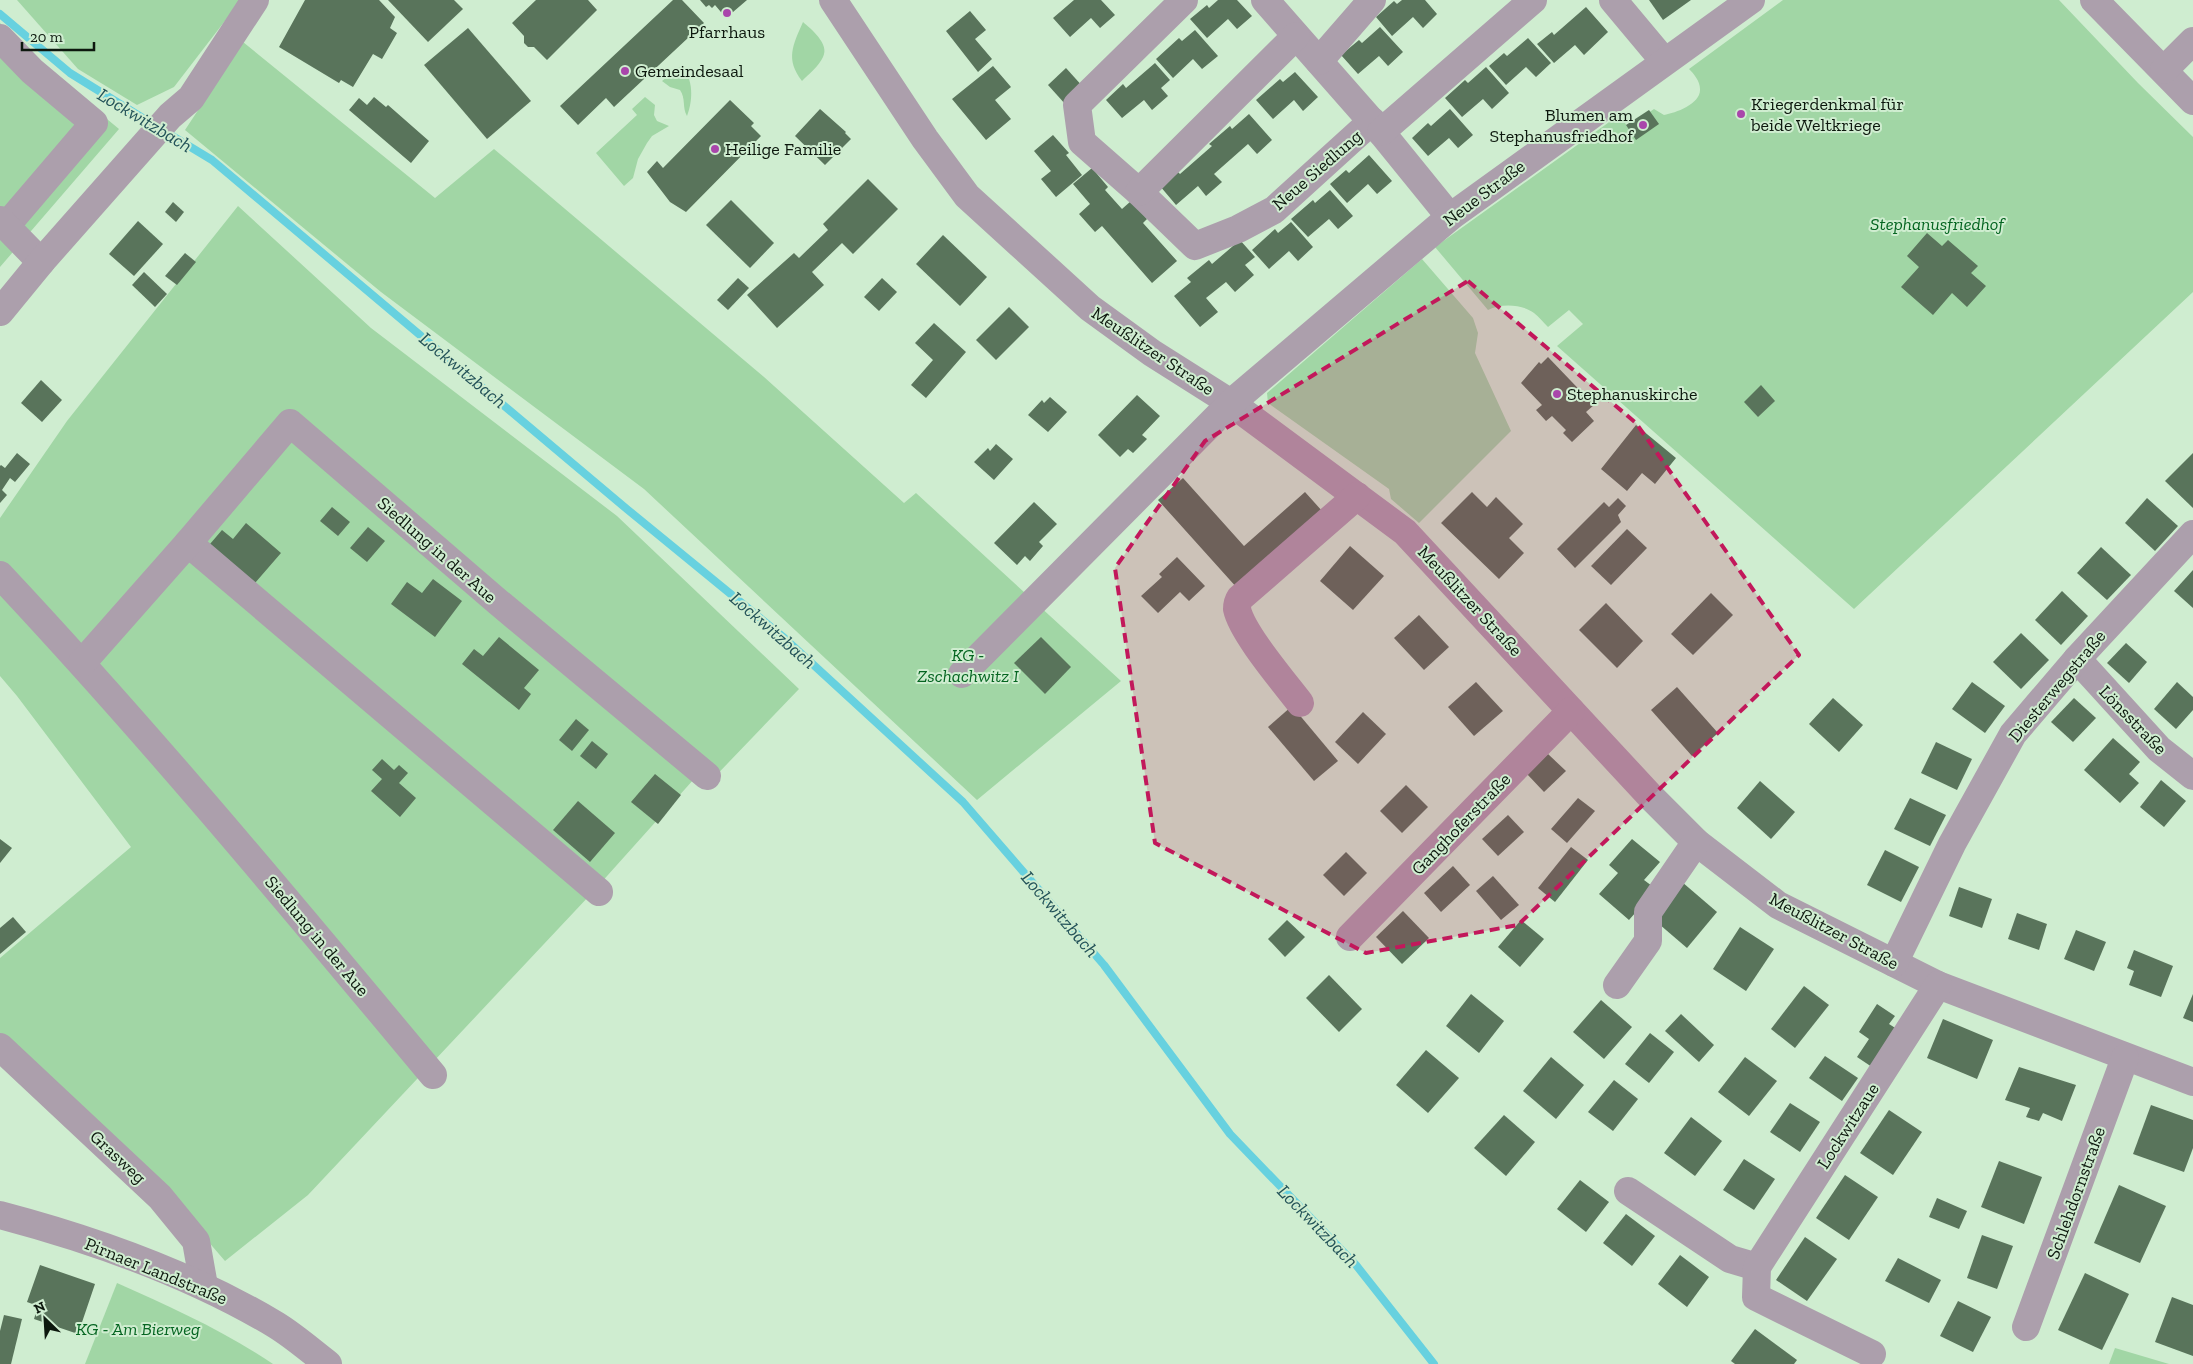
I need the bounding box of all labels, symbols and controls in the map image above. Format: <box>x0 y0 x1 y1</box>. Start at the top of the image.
marker: Pfarrhaus <box>721 7 733 19</box>
scale bar <box>22 20 95 52</box>
place label: Pfarrhaus <box>689 21 765 43</box>
text: 20 m <box>30 28 63 46</box>
place label: Gemeindesaal <box>635 60 744 82</box>
marker: Gemeindesaal <box>619 65 631 77</box>
water label: Lockwitzbach <box>93 83 197 157</box>
place label: Kriegerdenkmal für beide Weltkriege <box>1750 93 1904 136</box>
place label: Blumen am Stephanusfriedhof <box>1490 104 1634 147</box>
marker: Kriegerdenkmal für beide Weltkriege <box>1735 108 1747 120</box>
marker: Blumen am Stephanusfriedhof <box>1637 119 1649 131</box>
street label: Neue Siedlung <box>1268 125 1367 215</box>
place label: Heilige Familie <box>725 138 841 160</box>
marker: Heilige Familie <box>709 143 721 155</box>
street label: Neue Straße <box>1439 155 1529 231</box>
park label: Stephanusfriedhof <box>1870 213 2006 235</box>
street label: Meußlitzer Straße <box>1088 302 1218 400</box>
water label: Lockwitzbach <box>415 327 511 413</box>
place label: Stephanuskirche <box>1567 383 1698 405</box>
marker: Stephanuskirche <box>1551 388 1563 400</box>
street label: Siedlung in der Aue <box>373 492 501 608</box>
street label: Meußlitzer Straße <box>1413 541 1527 661</box>
water label: Lockwitzbach <box>725 586 821 674</box>
street label: Diesterwegstraße <box>2004 625 2110 747</box>
park label: KG - Zschachwitz I <box>917 644 1019 687</box>
street label: Lönsstraße <box>2094 681 2172 759</box>
street label: Ganghoferstraße <box>1407 768 1515 880</box>
water label: Lockwitzbach <box>1016 866 1104 962</box>
street label: Siedlung in der Aue <box>260 871 374 1001</box>
street label: Meußlitzer Straße <box>1766 888 1902 974</box>
street label: Lockwitzaue <box>1812 1079 1884 1173</box>
street label: Schlehdornstraße <box>2042 1124 2110 1262</box>
street label: Grasweg <box>85 1126 151 1188</box>
water label: Lockwitzbach <box>1273 1180 1363 1272</box>
street label: Pirnaer Landstraße <box>82 1232 230 1310</box>
north arrow <box>20 1294 70 1344</box>
text: N <box>31 1298 48 1318</box>
park label: KG - Am Bierweg <box>76 1318 201 1340</box>

